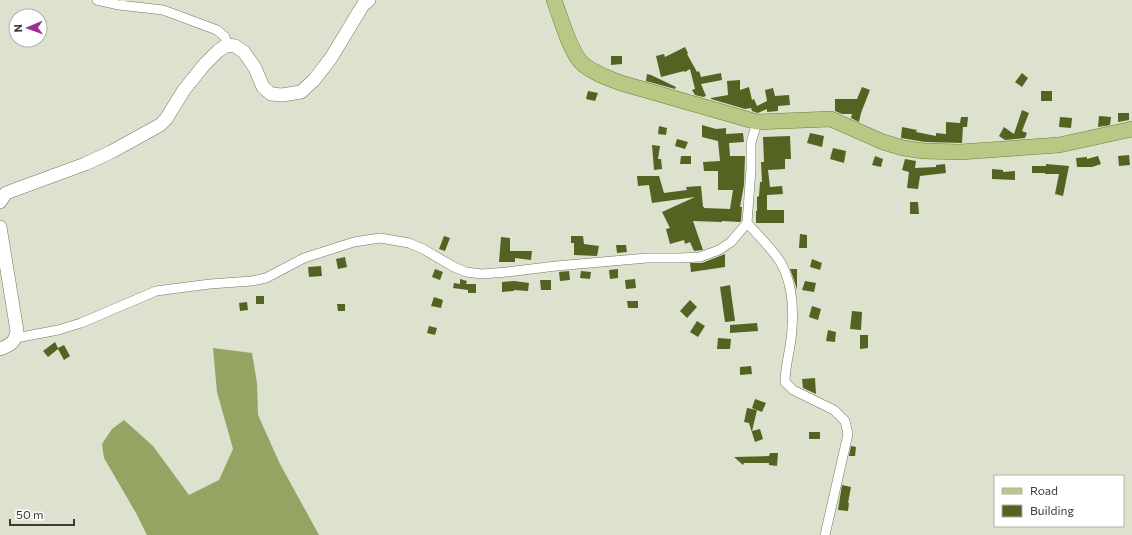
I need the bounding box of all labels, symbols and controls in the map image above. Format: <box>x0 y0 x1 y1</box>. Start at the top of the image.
north arrow <box>8 8 48 48</box>
text: N <box>11 24 24 33</box>
legend <box>994 475 1124 527</box>
text: Road <box>1030 483 1058 497</box>
scale bar <box>10 501 74 527</box>
text: Building <box>1030 503 1074 517</box>
text: 50 m <box>16 507 44 521</box>

